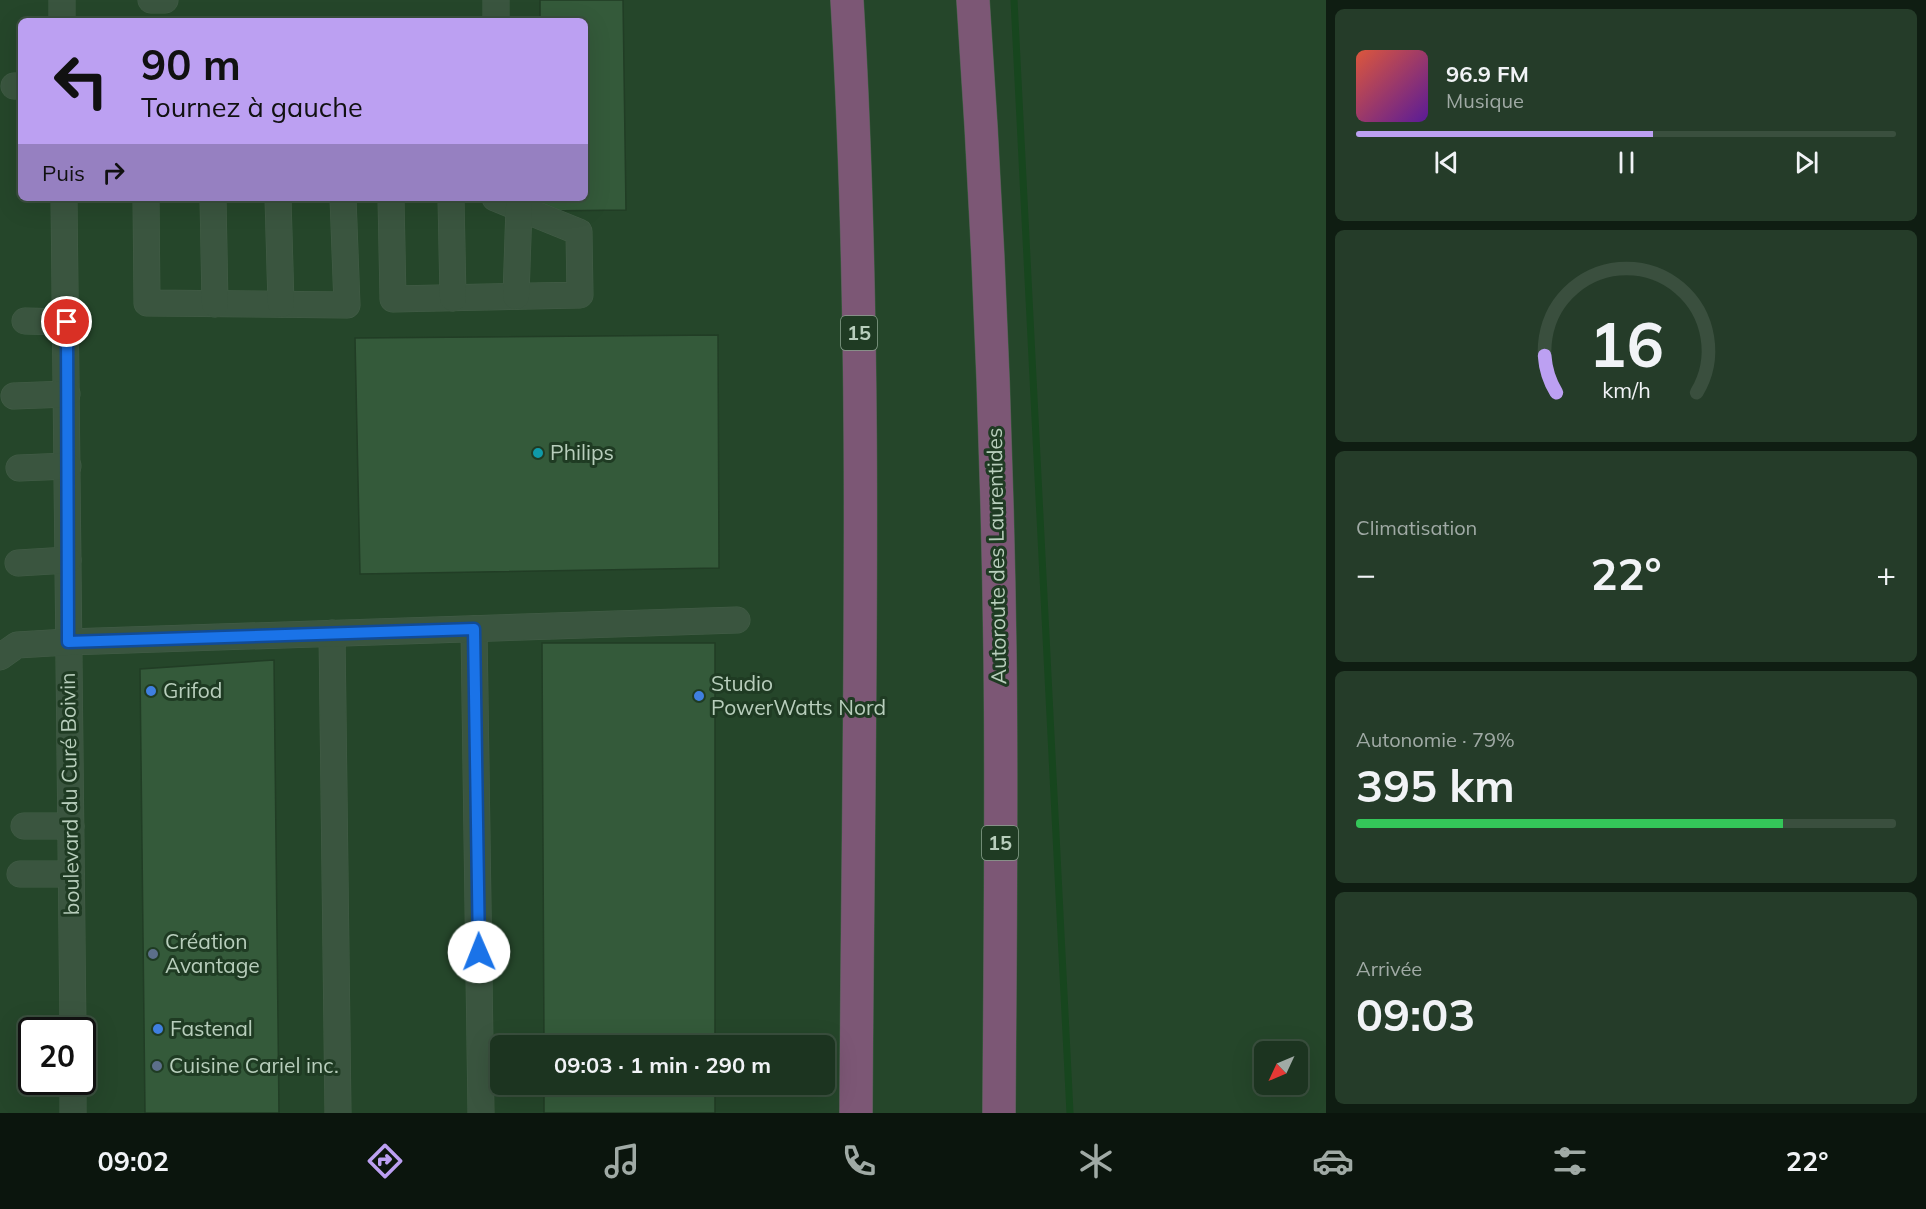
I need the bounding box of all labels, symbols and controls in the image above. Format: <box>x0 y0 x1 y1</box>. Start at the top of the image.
text: 90 m <box>141 38 241 91</box>
icon: left <box>42 42 120 120</box>
text: 96.9 FM <box>1446 60 1529 88</box>
text: Musique <box>1446 88 1524 113</box>
text: Tournez à gauche <box>141 90 363 124</box>
icon: previous <box>1430 146 1463 179</box>
icon: pause <box>1610 146 1643 179</box>
icon: next <box>1790 146 1823 179</box>
icon: right <box>97 156 130 189</box>
text: Puis <box>42 159 85 187</box>
pin <box>41 296 92 347</box>
text: 16 <box>1589 304 1663 383</box>
icon: arrive <box>50 305 83 338</box>
road number: 15 <box>841 316 877 350</box>
text: km/h <box>1602 376 1650 403</box>
street label: Autoroute des Laurentides <box>981 427 1011 685</box>
place label: Philips <box>550 439 614 465</box>
marker: Philips <box>531 446 545 460</box>
text: Climatisation <box>1356 515 1477 540</box>
text: 22° <box>1590 545 1662 601</box>
text: − <box>1356 553 1376 594</box>
text: + <box>1876 553 1896 594</box>
place label: Studio PowerWatts Nord <box>711 670 886 720</box>
street label: boulevard du Curé Boivin <box>54 672 84 916</box>
place label: Grifod <box>163 677 222 703</box>
marker: Grifod <box>144 684 158 698</box>
marker: Studio PowerWatts Nord <box>692 689 706 703</box>
text: Autonomie · 79% <box>1356 727 1515 752</box>
text: 395 km <box>1356 757 1515 813</box>
road number: 15 <box>982 826 1018 860</box>
position arrow <box>447 920 511 984</box>
place label: Création Avantage <box>165 928 260 978</box>
marker: Création Avantage <box>146 947 160 961</box>
text: Arrivée <box>1356 956 1422 981</box>
text: 09:03 <box>1356 986 1475 1042</box>
place label: Fastenal <box>170 1015 253 1041</box>
speed limit sign: 20 <box>18 1017 96 1095</box>
marker: Fastenal <box>151 1022 165 1036</box>
north arrow <box>1254 1041 1308 1095</box>
map controls <box>1254 1041 1308 1095</box>
text: 09:03 · 1 min · 290 m <box>554 1051 771 1079</box>
place label: Cuisine Cariel inc. <box>169 1052 339 1078</box>
marker: Cuisine Cariel inc. <box>150 1059 164 1073</box>
icon: directions <box>364 1140 406 1182</box>
icon: music <box>601 1140 643 1182</box>
icon: phone <box>838 1140 880 1182</box>
icon: climate <box>1075 1140 1117 1182</box>
icon: car <box>1312 1140 1354 1182</box>
icon: filters <box>1549 1140 1591 1182</box>
text: 09:02 <box>97 1144 169 1178</box>
text: 22° <box>1786 1144 1828 1178</box>

